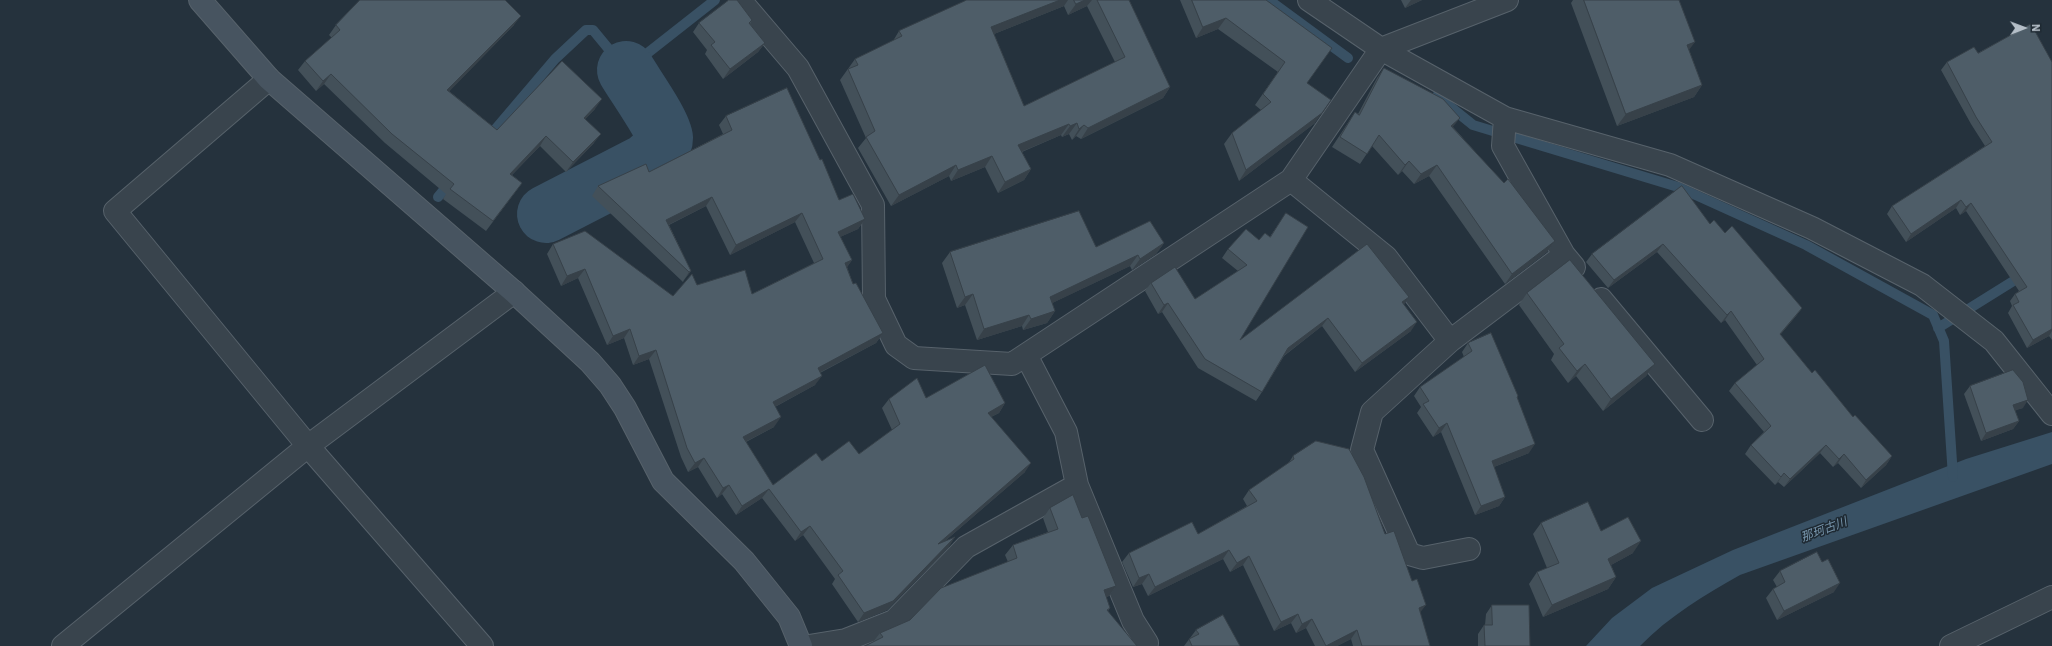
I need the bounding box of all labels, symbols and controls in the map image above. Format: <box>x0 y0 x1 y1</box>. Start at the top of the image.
north arrow <box>2004 8 2044 48</box>
text: N <box>2029 24 2043 32</box>
water label: 那珂古川 <box>1799 515 1849 545</box>

